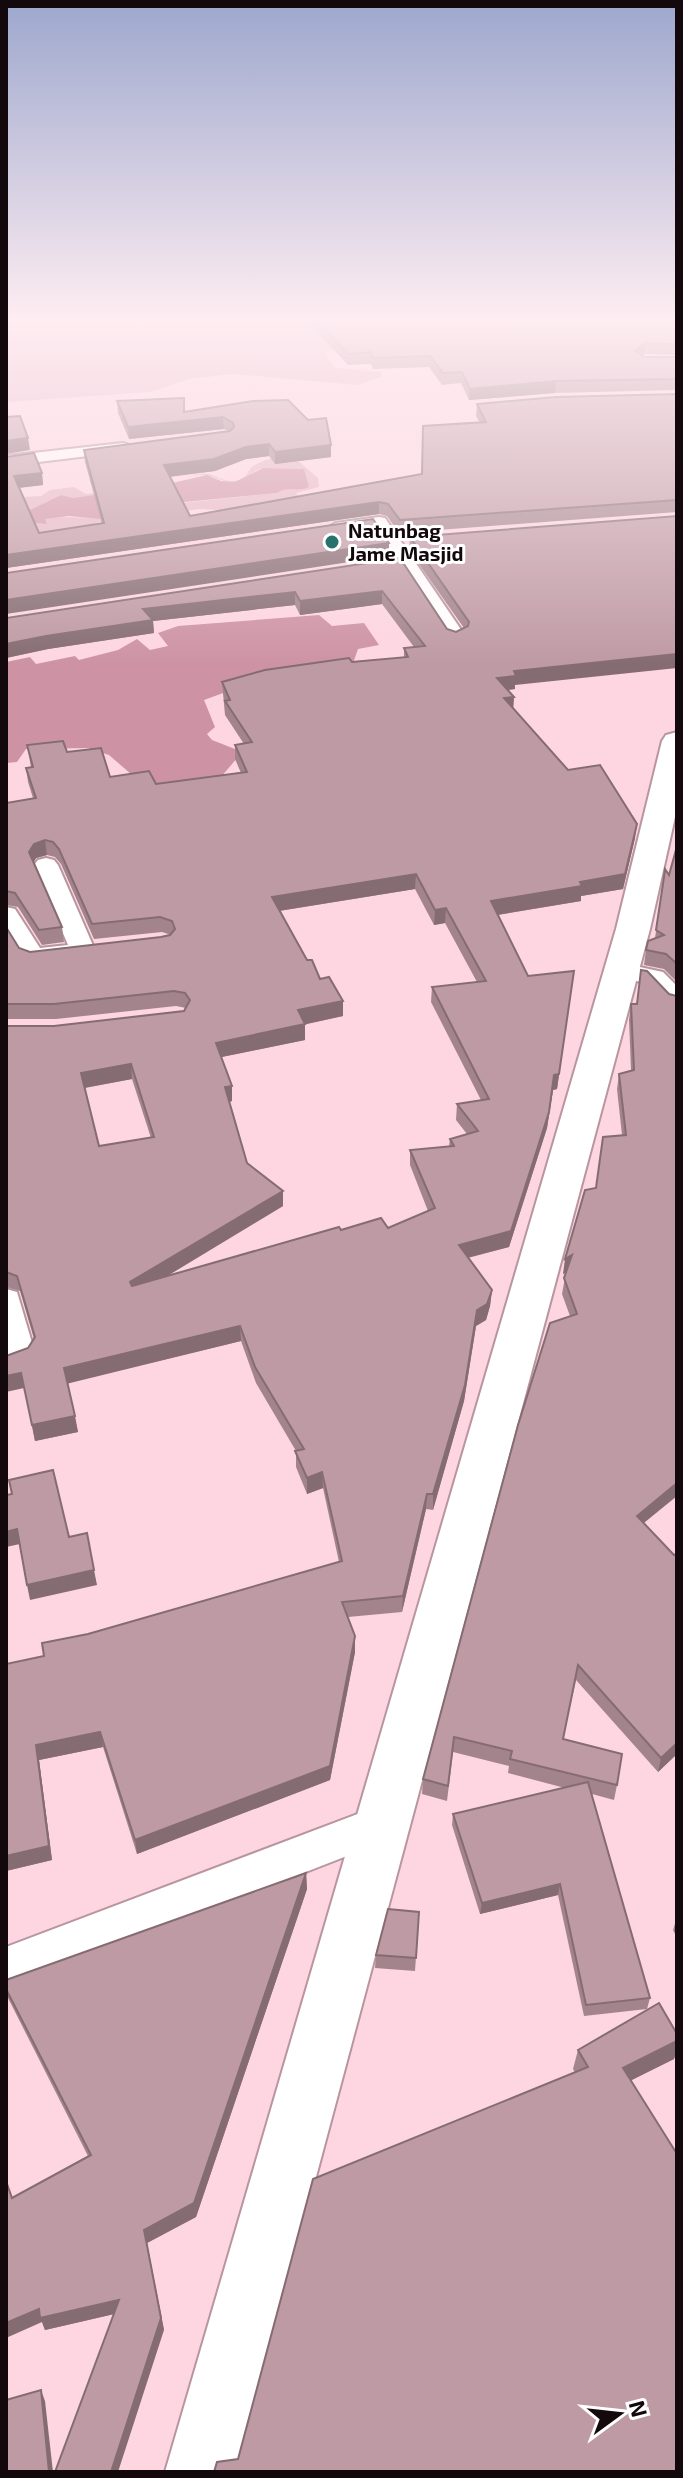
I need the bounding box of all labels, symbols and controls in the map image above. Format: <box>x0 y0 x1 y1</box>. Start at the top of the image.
place label: Natunbag Jame Masjid <box>348 518 463 565</box>
marker: Natunbag Jame Masjid <box>323 533 341 551</box>
north arrow <box>579 2374 659 2454</box>
text: N <box>625 2398 654 2420</box>

